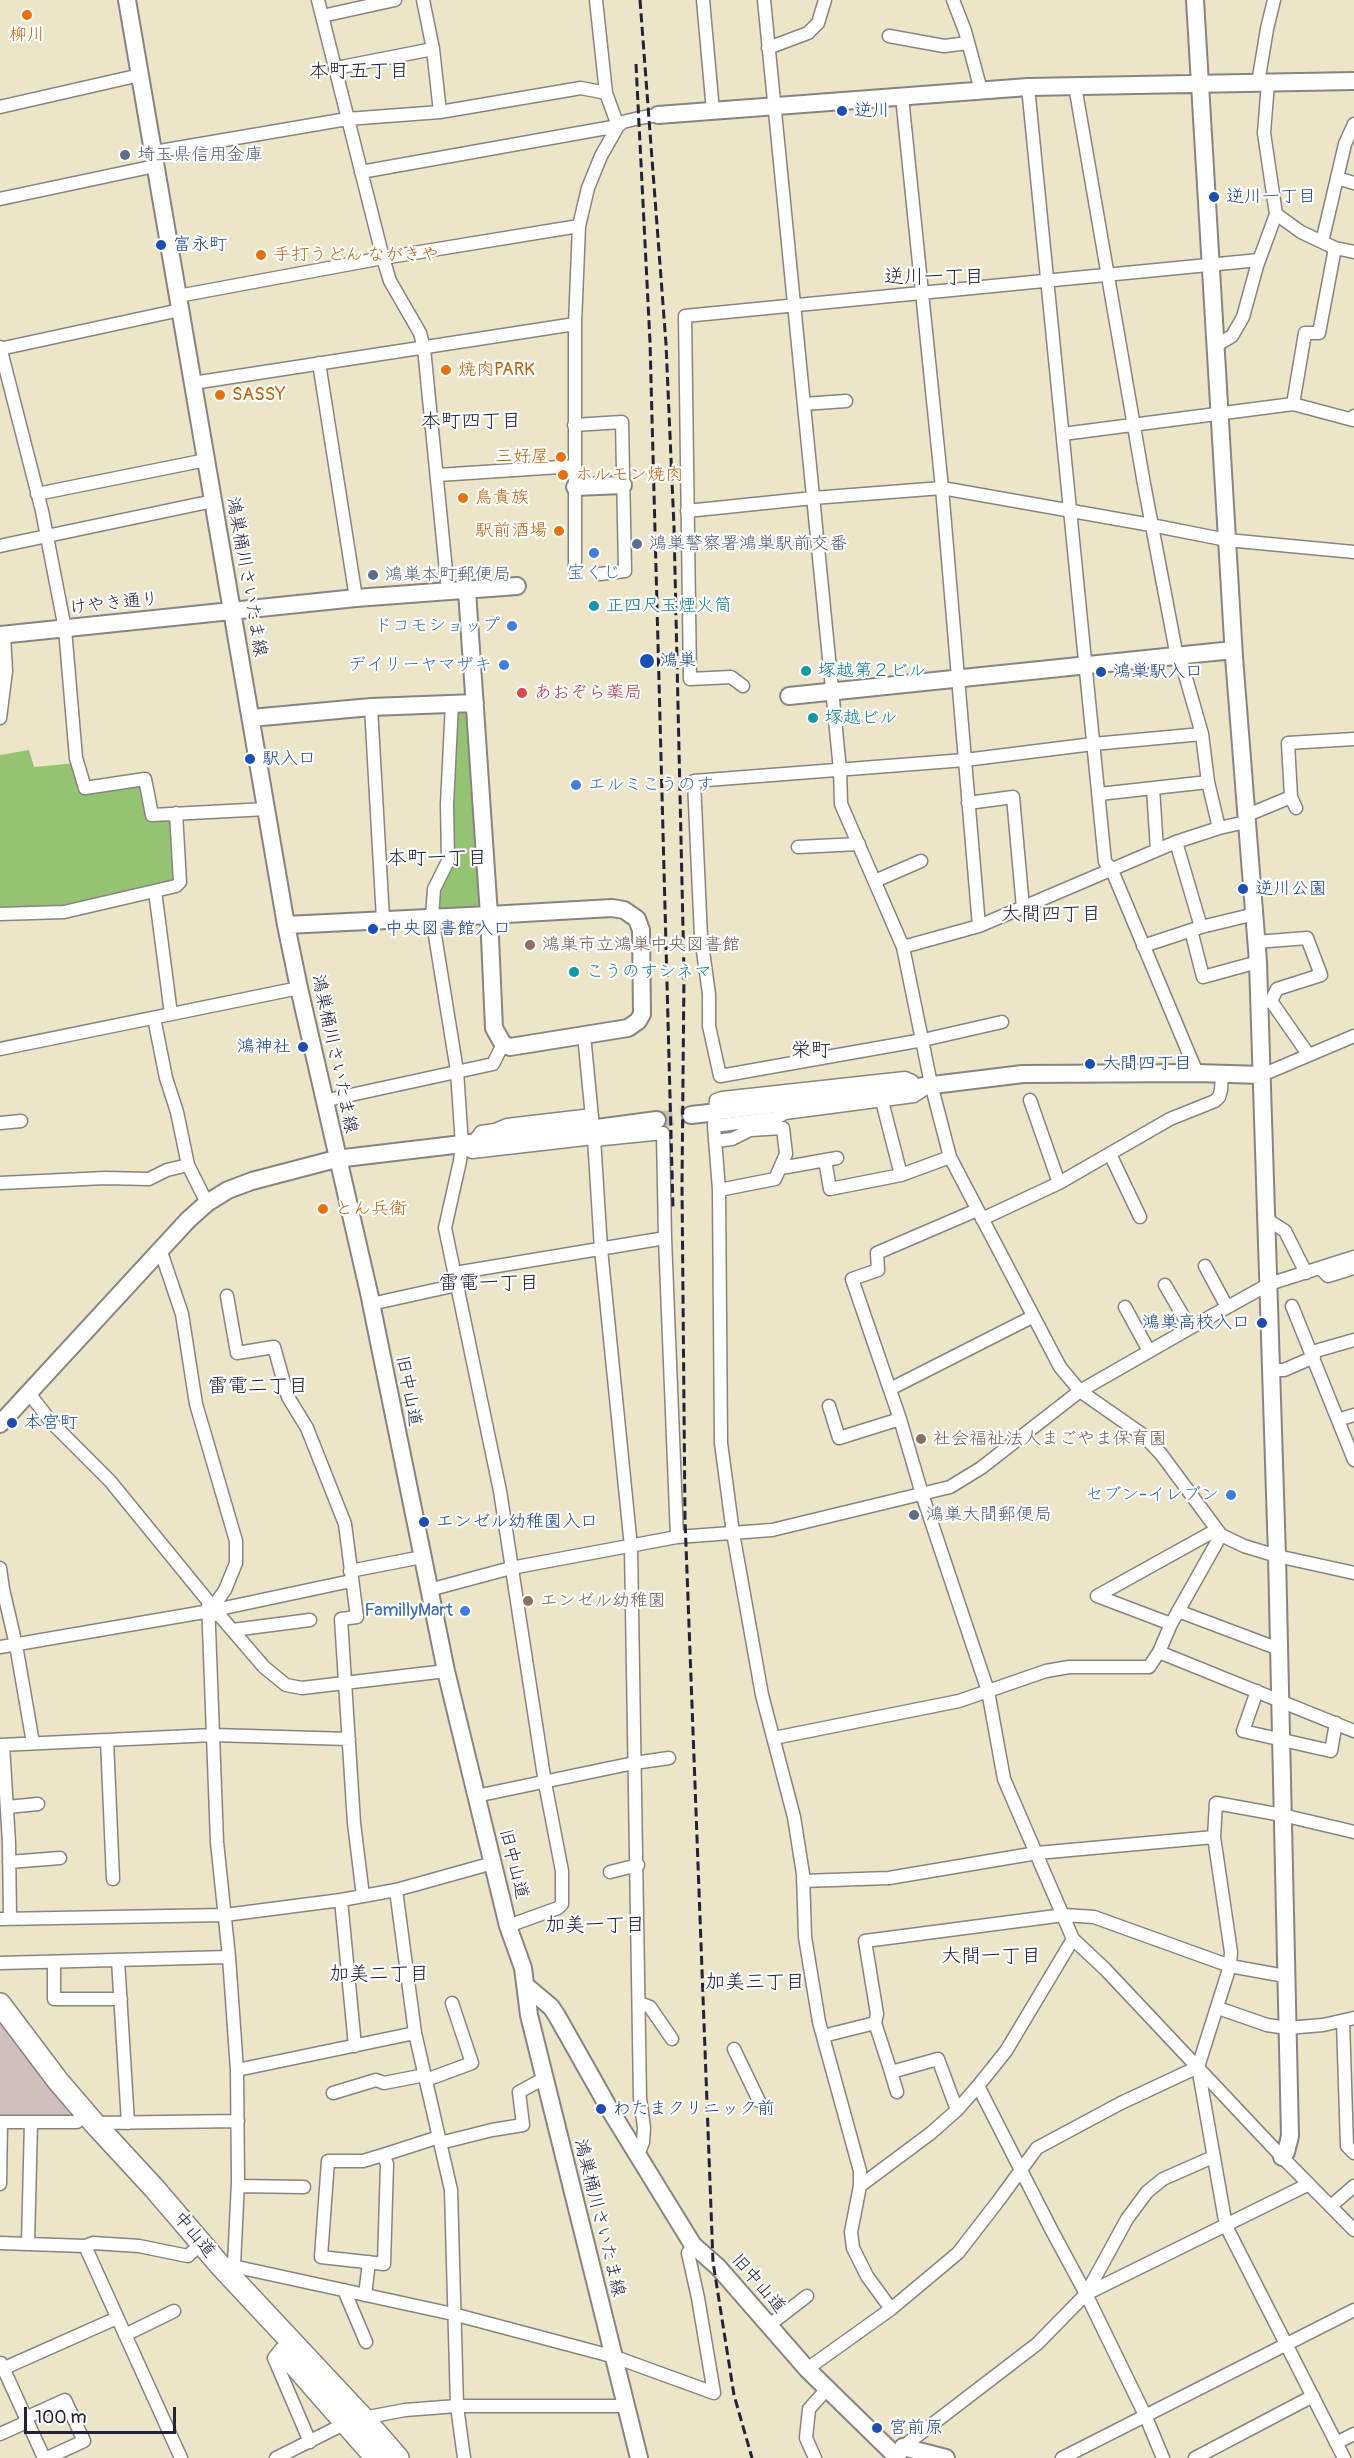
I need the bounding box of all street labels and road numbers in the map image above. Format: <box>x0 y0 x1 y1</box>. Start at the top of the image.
street label: 鴻巣桶川さいたま線 <box>221 495 271 659</box>
street label: けやき通り <box>68 589 160 619</box>
street label: 鴻巣桶川さいたま線 <box>307 973 361 1135</box>
street label: 旧中山道 <box>391 1354 425 1428</box>
street label: 旧中山道 <box>494 1826 532 1902</box>
street label: 鴻巣桶川さいたま線 <box>569 2137 629 2299</box>
street label: 中山道 <box>168 2207 220 2263</box>
street label: 旧中山道 <box>726 2250 790 2318</box>

